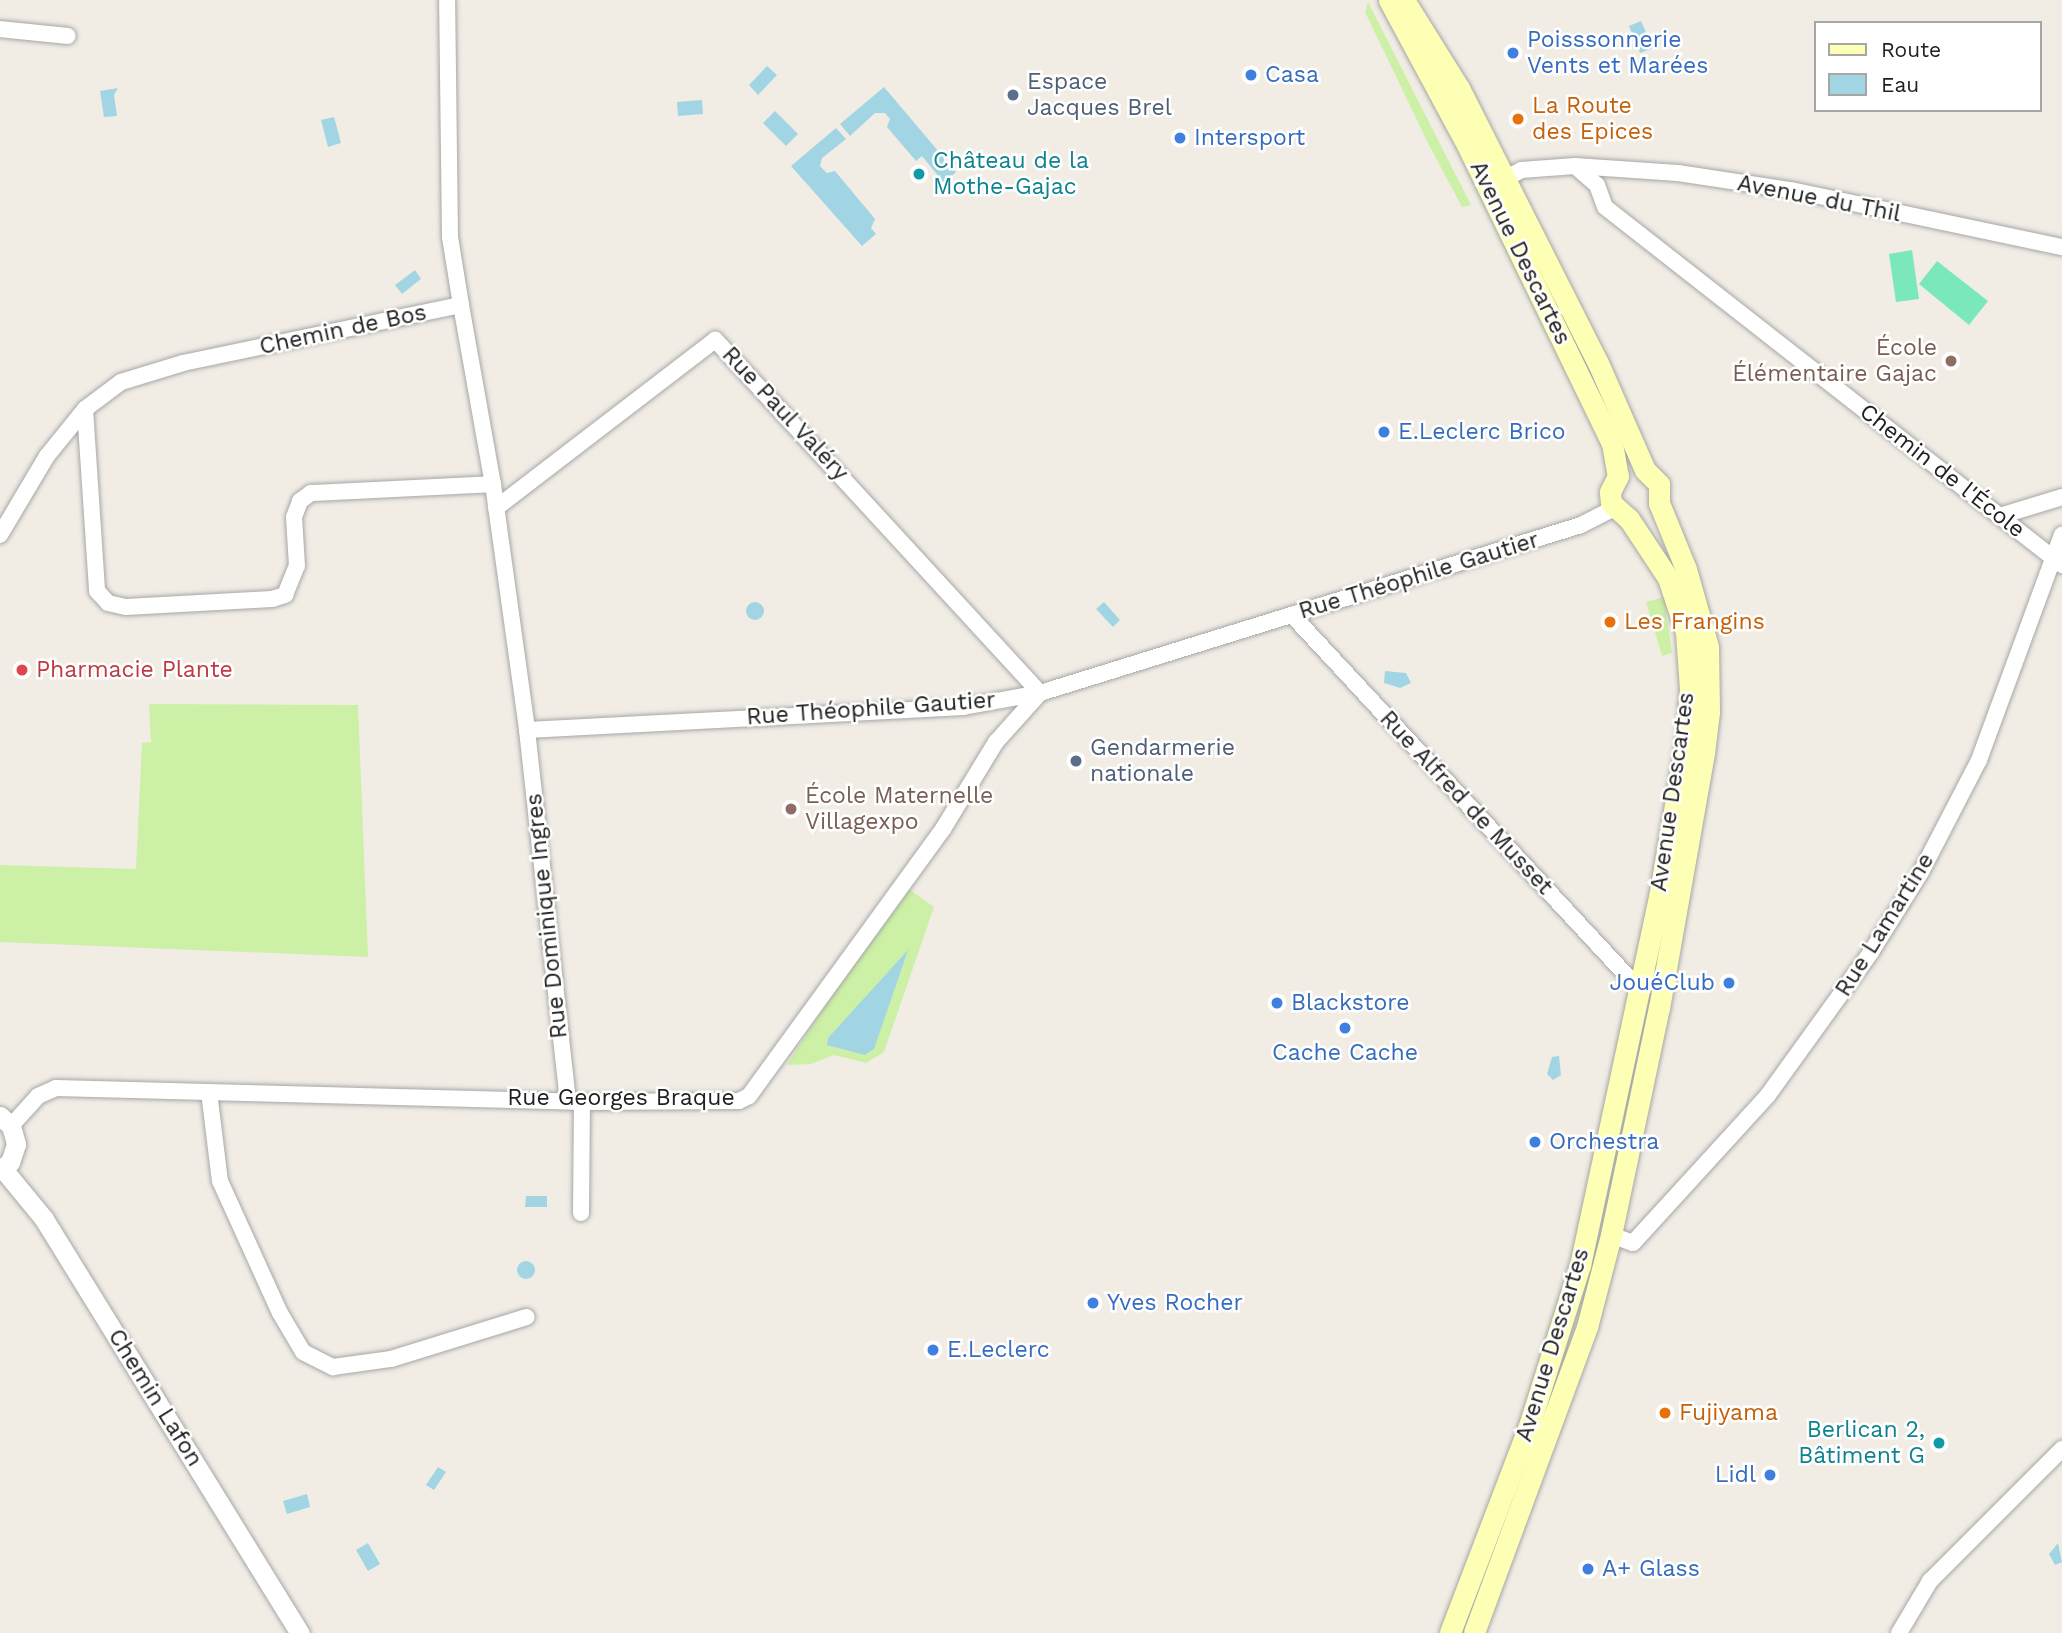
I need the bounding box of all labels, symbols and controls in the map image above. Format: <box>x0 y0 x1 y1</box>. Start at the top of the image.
legend <box>1814 21 2041 112</box>
place label: Poisssonnerie Vents et Marées <box>1527 26 1708 80</box>
text: Route <box>1881 37 1941 62</box>
marker: Poisssonnerie Vents et Marées <box>1505 45 1521 61</box>
place label: Casa <box>1265 61 1319 89</box>
marker: Casa <box>1243 67 1259 83</box>
place label: Espace Jacques Brel <box>1027 68 1172 122</box>
text: Eau <box>1881 72 1919 97</box>
marker: Espace Jacques Brel <box>1005 87 1021 103</box>
place label: La Route des Epices <box>1532 92 1653 146</box>
marker: La Route des Epices <box>1510 111 1526 127</box>
place label: Intersport <box>1194 124 1305 152</box>
marker: Intersport <box>1172 130 1188 146</box>
place label: Château de la Mothe-Gajac <box>933 147 1089 201</box>
street label: Avenue Descartes <box>1464 157 1576 349</box>
marker: Château de la Mothe-Gajac <box>911 166 927 182</box>
street label: Avenue du Thil <box>1735 170 1903 228</box>
street label: Chemin de Bos <box>257 299 429 361</box>
place label: École Élémentaire Gajac <box>1732 334 1937 388</box>
street label: Rue Paul Valéry <box>715 341 855 487</box>
marker: École Élémentaire Gajac <box>1943 353 1959 369</box>
street label: Chemin de l'École <box>1854 398 2030 544</box>
place label: E.Leclerc Brico <box>1398 418 1566 446</box>
marker: E.Leclerc Brico <box>1376 424 1392 440</box>
street label: Rue Théophile Gautier <box>1295 526 1543 626</box>
place label: Les Frangins <box>1624 608 1765 636</box>
marker: Les Frangins <box>1602 614 1618 630</box>
place label: Pharmacie Plante <box>36 656 233 684</box>
marker: Pharmacie Plante <box>14 662 30 678</box>
street label: Rue Théophile Gautier <box>745 687 997 731</box>
street label: Avenue Descartes <box>1645 691 1701 893</box>
street label: Rue Alfred de Musset <box>1373 705 1559 901</box>
place label: Gendarmerie nationale <box>1090 734 1235 788</box>
marker: Gendarmerie nationale <box>1068 753 1084 769</box>
place label: École Maternelle Villagexpo <box>805 782 993 836</box>
street label: Rue Dominique Ingres <box>520 792 574 1040</box>
marker: École Maternelle Villagexpo <box>783 801 799 817</box>
street label: Rue Lamartine <box>1830 848 1940 1002</box>
place label: JouéClub <box>1609 969 1715 997</box>
marker: JouéClub <box>1721 975 1737 991</box>
place label: Blackstore <box>1291 989 1410 1017</box>
marker: Blackstore <box>1269 995 1285 1011</box>
marker: Cache Cache <box>1337 1020 1353 1036</box>
place label: Cache Cache <box>1272 1039 1418 1067</box>
street label: Rue Georges Braque <box>507 1084 735 1112</box>
place label: Orchestra <box>1549 1128 1659 1156</box>
marker: Orchestra <box>1527 1134 1543 1150</box>
street label: Avenue Descartes <box>1510 1245 1596 1445</box>
place label: Yves Rocher <box>1107 1289 1243 1317</box>
marker: Yves Rocher <box>1085 1295 1101 1311</box>
street label: Chemin Lafon <box>102 1324 208 1472</box>
place label: E.Leclerc <box>947 1336 1050 1364</box>
marker: E.Leclerc <box>925 1342 941 1358</box>
place label: Fujiyama <box>1679 1399 1778 1427</box>
marker: Fujiyama <box>1657 1405 1673 1421</box>
place label: Berlican 2, Bâtiment G <box>1798 1416 1925 1470</box>
marker: Berlican 2, Bâtiment G <box>1931 1435 1947 1451</box>
place label: Lidl <box>1715 1461 1756 1489</box>
marker: Lidl <box>1762 1467 1778 1483</box>
place label: A+ Glass <box>1602 1555 1700 1583</box>
marker: A+ Glass <box>1580 1561 1596 1577</box>

